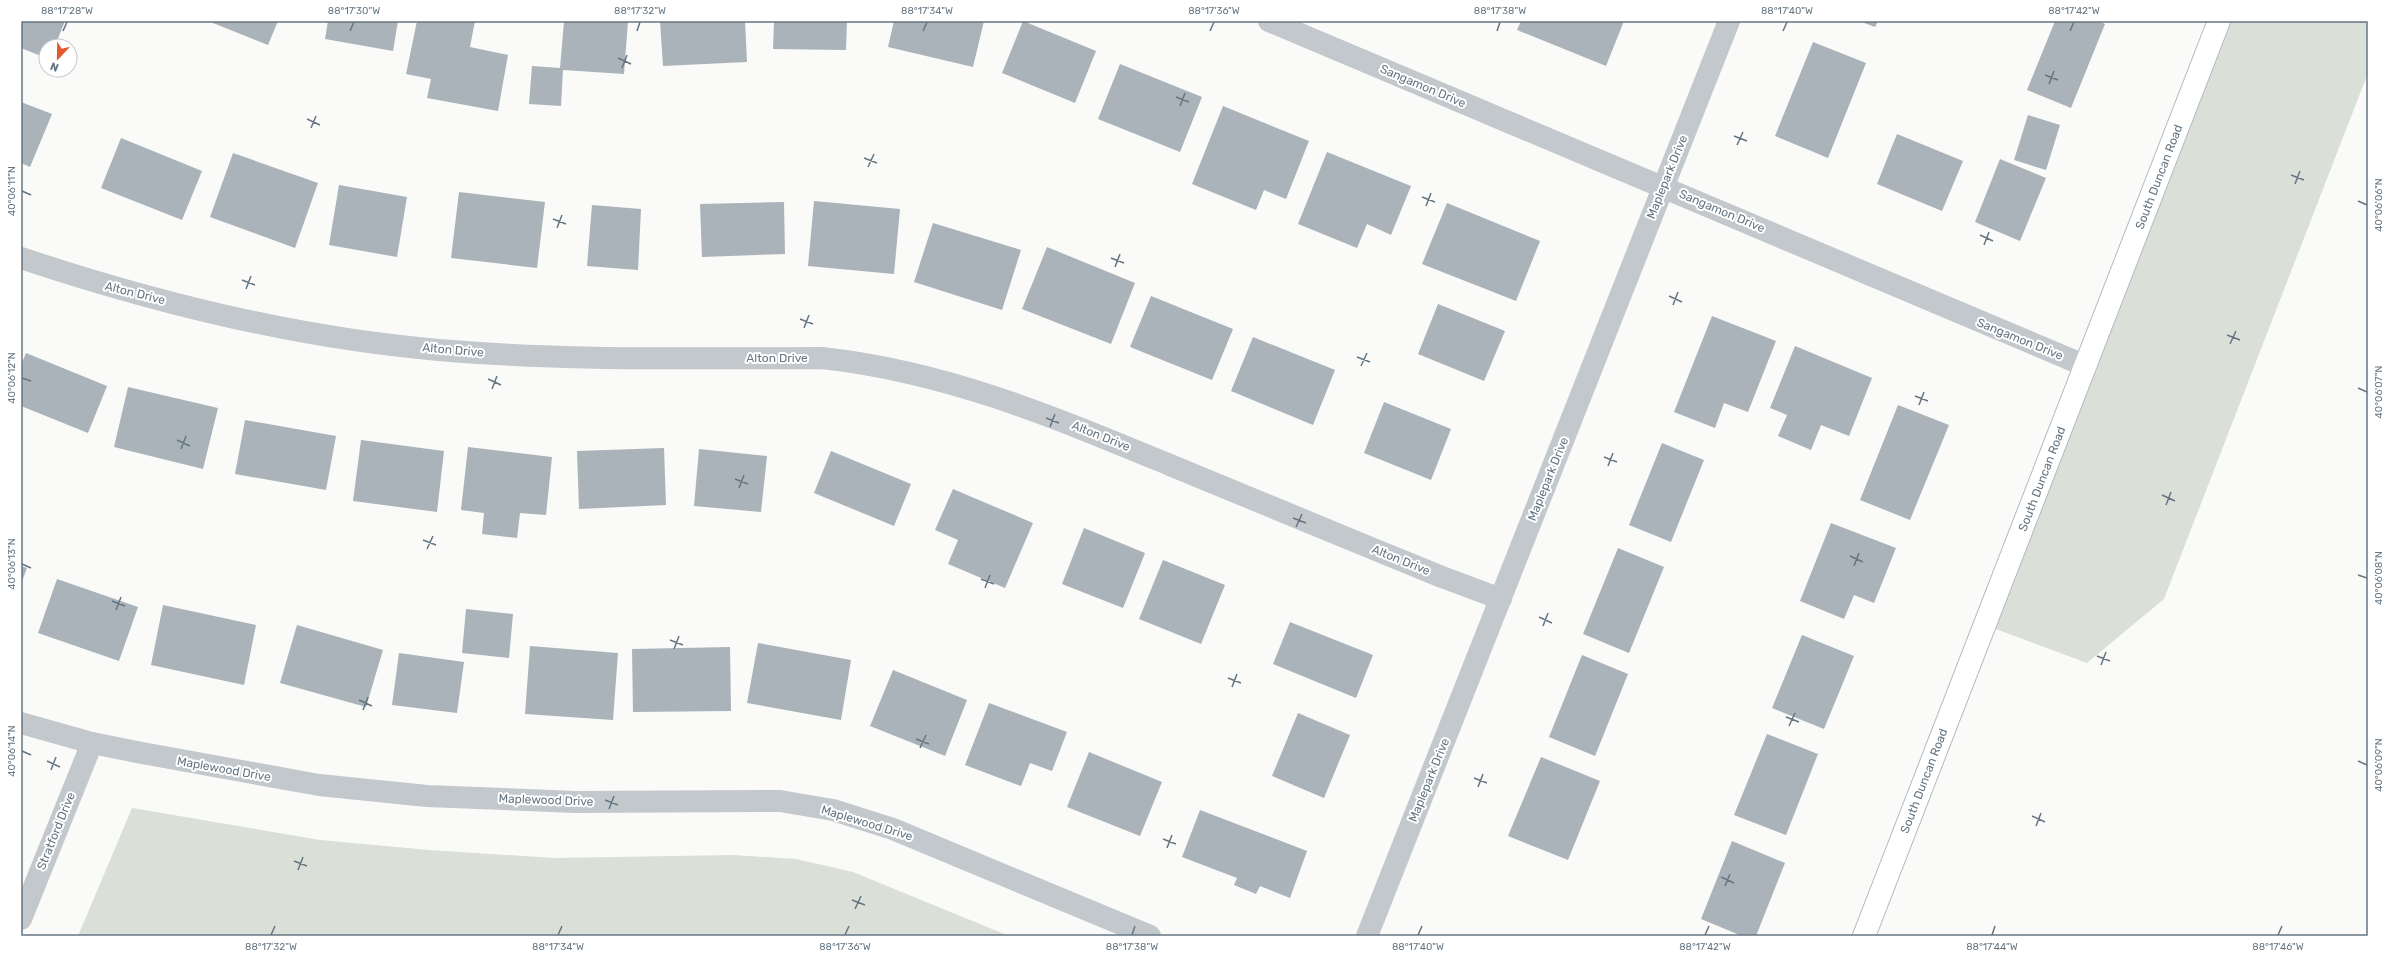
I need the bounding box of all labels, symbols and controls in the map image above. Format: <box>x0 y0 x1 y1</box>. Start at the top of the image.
text: 88°17'28"W <box>41 5 93 17</box>
text: 88°17'30"W <box>328 5 380 17</box>
text: 88°17'32"W <box>614 5 666 17</box>
text: 88°17'34"W <box>901 5 953 17</box>
text: 88°17'36"W <box>1188 5 1240 17</box>
text: 88°17'38"W <box>1474 5 1526 17</box>
text: 88°17'40"W <box>1761 5 1813 17</box>
text: 88°17'42"W <box>2048 5 2100 17</box>
north arrow <box>38 38 78 78</box>
text: N <box>48 59 61 74</box>
street label: Sangamon Drive <box>1378 62 1468 110</box>
street label: South Duncan Road <box>2133 123 2185 231</box>
street label: Maplepark Drive <box>1644 133 1690 221</box>
text: 40°06'11"N <box>6 166 18 216</box>
text: 40°06'06"N <box>2373 178 2385 232</box>
street label: Sangamon Drive <box>1677 187 1767 235</box>
street label: Alton Drive <box>103 279 167 307</box>
street label: Sangamon Drive <box>1975 315 2065 363</box>
street label: Alton Drive <box>422 340 485 360</box>
street label: Alton Drive <box>746 351 808 365</box>
text: 40°06'12"N <box>6 352 18 404</box>
text: 40°06'07"N <box>2373 366 2385 418</box>
street label: Alton Drive <box>1070 418 1132 454</box>
street label: South Duncan Road <box>2016 425 2068 533</box>
street label: Maplepark Drive <box>1525 435 1571 523</box>
text: 40°06'13"N <box>6 538 18 590</box>
street label: Alton Drive <box>1370 542 1432 578</box>
text: 40°06'08"N <box>2373 551 2385 605</box>
text: 40°06'14"N <box>6 725 18 777</box>
street label: South Duncan Road <box>1898 727 1950 835</box>
street label: Maplepark Drive <box>1406 736 1452 824</box>
text: 40°06'09"N <box>2373 738 2385 792</box>
street label: Maplewood Drive <box>176 754 272 784</box>
street label: Stratford Drive <box>34 790 78 872</box>
street label: Maplewood Drive <box>498 791 594 809</box>
street label: Maplewood Drive <box>820 802 915 844</box>
text: 88°17'32"W <box>245 941 297 953</box>
text: 88°17'34"W <box>532 941 584 953</box>
text: 88°17'36"W <box>819 941 871 953</box>
text: 88°17'38"W <box>1106 941 1158 953</box>
text: 88°17'40"W <box>1392 941 1444 953</box>
text: 88°17'42"W <box>1679 941 1731 953</box>
text: 88°17'44"W <box>1966 941 2018 953</box>
text: 88°17'46"W <box>2252 941 2304 953</box>

